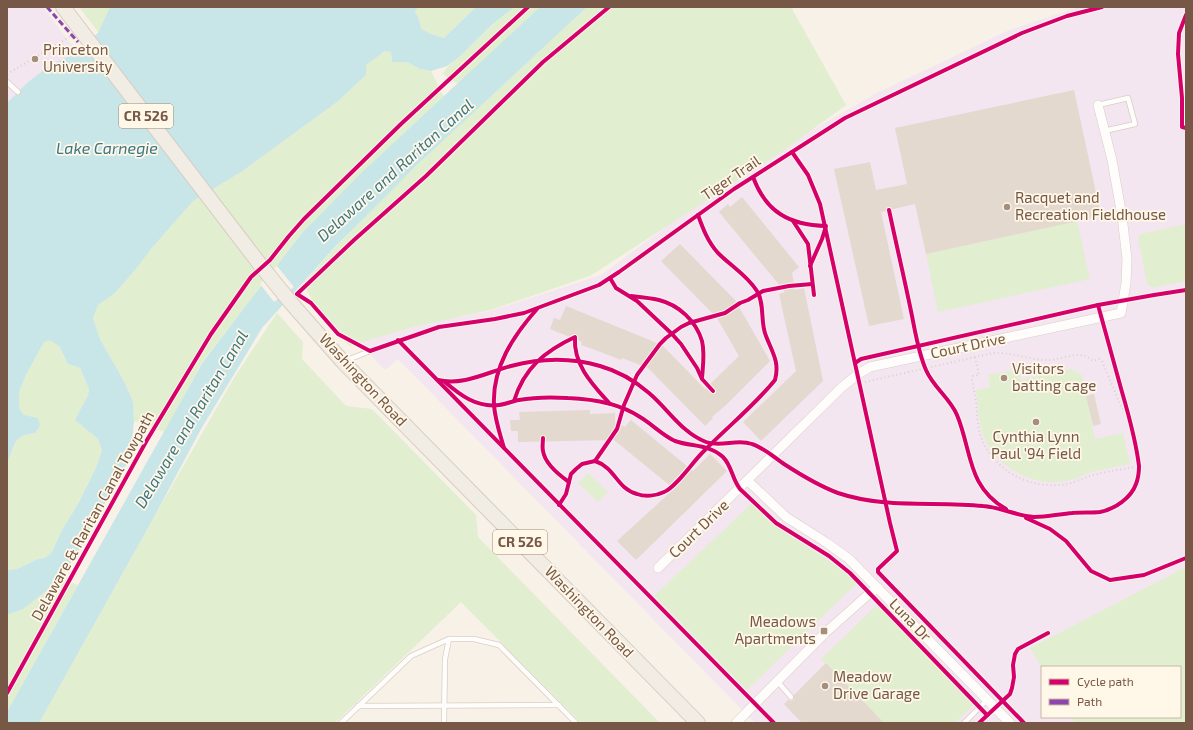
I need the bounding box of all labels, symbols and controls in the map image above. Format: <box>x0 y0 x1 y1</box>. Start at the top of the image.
place label: Princeton University <box>43 40 112 75</box>
marker: Princeton University <box>30 54 40 64</box>
water label: Delaware and Raritan Canal <box>313 94 477 245</box>
road number: CR 526 <box>119 104 173 128</box>
water label: Lake Carnegie <box>56 138 158 157</box>
street label: Tiger Trail <box>698 151 764 203</box>
place label: Racquet and Recreation Fieldhouse <box>1015 188 1166 223</box>
marker: Racquet and Recreation Fieldhouse <box>1002 202 1012 212</box>
water label: Delaware and Raritan Canal <box>130 326 251 511</box>
street label: Court Drive <box>929 328 1007 362</box>
street label: Washington Road <box>316 329 411 429</box>
place label: Visitors batting cage <box>1012 359 1096 394</box>
marker: Visitors batting cage <box>999 373 1009 383</box>
street label: Delaware & Raritan Canal Towpath <box>27 408 157 623</box>
marker: Cynthia Lynn Paul '94 Field <box>1031 417 1041 427</box>
place label: Cynthia Lynn Paul '94 Field <box>991 427 1081 462</box>
street label: Court Drive <box>665 495 732 561</box>
road number: CR 526 <box>493 530 547 554</box>
street label: Washington Road <box>541 562 638 661</box>
street label: Luna Dr <box>886 594 935 644</box>
place label: Meadows Apartments <box>735 612 816 647</box>
marker: Meadows Apartments <box>819 626 829 636</box>
legend <box>1041 666 1181 718</box>
place label: Meadow Drive Garage <box>833 667 920 702</box>
text: Cycle path <box>1077 674 1134 688</box>
marker: Meadow Drive Garage <box>820 681 830 691</box>
text: Path <box>1077 694 1102 708</box>

